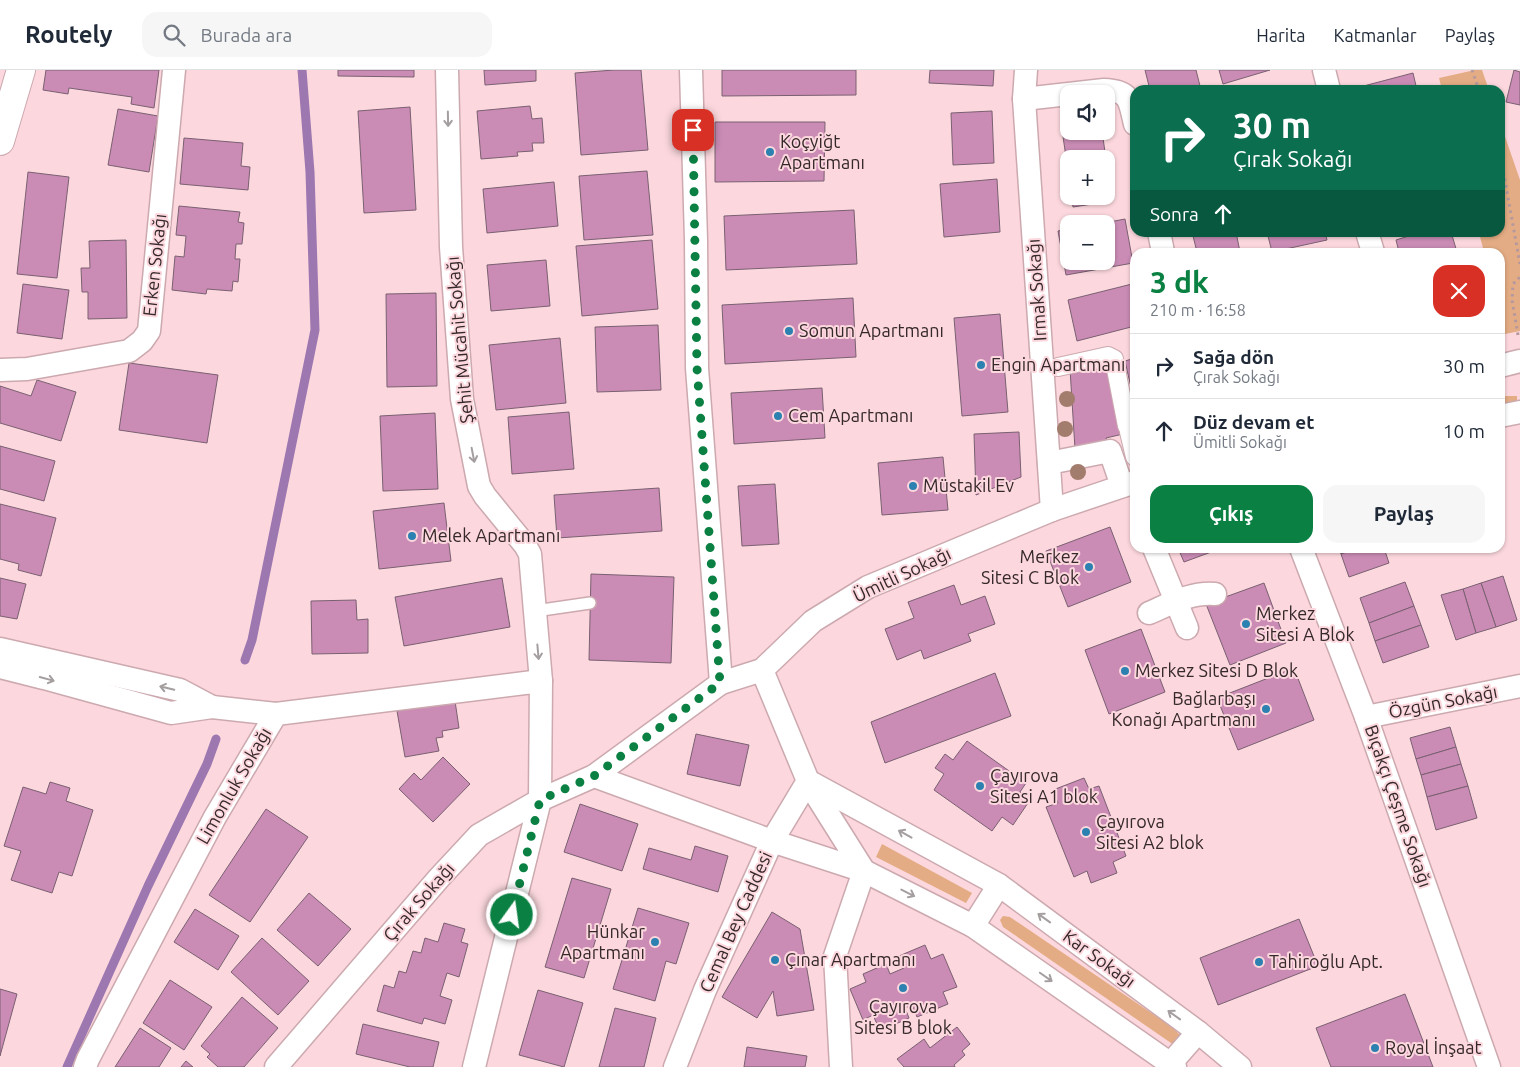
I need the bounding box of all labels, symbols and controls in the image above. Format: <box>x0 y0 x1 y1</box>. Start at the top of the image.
search box <box>142 12 492 57</box>
text: Routely <box>25 21 112 48</box>
icon: search <box>160 21 188 49</box>
text: Burada ara <box>200 24 292 46</box>
text: Harita <box>1256 25 1306 45</box>
text: Katmanlar <box>1334 25 1417 45</box>
text: Paylaş <box>1445 25 1495 45</box>
map controls <box>1060 85 1115 270</box>
button: sound <box>1060 85 1115 140</box>
icon: right <box>1150 105 1215 170</box>
text: 30 m <box>1233 105 1311 145</box>
pin <box>672 109 714 151</box>
one-way arrow <box>444 110 453 126</box>
icon: arrive <box>679 116 707 144</box>
place label: Koçyiğt Apartmanı <box>780 131 865 172</box>
marker: Koçyiğt Apartmanı <box>764 146 776 158</box>
text: Çırak Sokağı <box>1233 146 1352 171</box>
button: + <box>1060 150 1115 205</box>
icon: ahead <box>1209 200 1237 228</box>
text: Sonra <box>1150 203 1199 225</box>
street label: Erken Sokağı <box>139 213 169 317</box>
button: − <box>1060 215 1115 270</box>
street label: Irmak Sokağı <box>1022 238 1050 342</box>
street label: Şehit Mücahit Sokağı <box>442 256 476 424</box>
text: 3 dk <box>1150 265 1209 299</box>
button: close <box>1433 265 1485 317</box>
text: 210 m · 16:58 <box>1150 301 1246 319</box>
place label: Somun Apartmanı <box>799 320 944 340</box>
marker: Somun Apartmanı <box>783 325 795 337</box>
text: Sağa dön <box>1193 346 1274 368</box>
icon: right <box>1150 352 1178 380</box>
place label: Engin Apartmanı <box>991 354 1125 374</box>
text: 30 m <box>1443 355 1485 377</box>
marker: Engin Apartmanı <box>975 359 987 371</box>
text: Çırak Sokağı <box>1193 368 1280 386</box>
place label: Cem Apartmanı <box>788 405 913 425</box>
marker: Cem Apartmanı <box>772 410 784 422</box>
text: Düz devam et <box>1193 411 1314 433</box>
icon: ahead <box>1150 417 1178 445</box>
text: 10 m <box>1443 420 1485 442</box>
text: Ümitli Sokağı <box>1193 433 1287 451</box>
one-way arrow <box>469 446 478 462</box>
place label: Müstakil Ev <box>923 475 1014 495</box>
marker: Müstakil Ev <box>907 480 919 492</box>
button: Çıkış <box>1150 485 1313 543</box>
button: Paylaş <box>1323 485 1485 543</box>
place label: Melek Apartmanı <box>422 525 560 545</box>
marker: Melek Apartmanı <box>406 530 418 542</box>
street label: Ümitli Sokağı <box>850 543 954 605</box>
place label: Merkez Sitesi C Blok <box>981 546 1079 587</box>
marker: Merkez Sitesi C Blok <box>1083 561 1095 573</box>
place label: Merkez Sitesi A Blok <box>1256 603 1355 644</box>
marker: Merkez Sitesi A Blok <box>1240 618 1252 630</box>
one-way arrow <box>534 644 543 660</box>
place label: Merkez Sitesi D Blok <box>1135 660 1298 680</box>
marker: Merkez Sitesi D Blok <box>1119 665 1131 677</box>
one-way arrow <box>39 675 55 684</box>
street label: Özgün Sokağı <box>1387 681 1499 721</box>
one-way arrow <box>160 683 176 692</box>
place label: Bağlarbaşı Konağı Apartmanı <box>1112 688 1256 729</box>
marker: Bağlarbaşı Konağı Apartmanı <box>1260 703 1272 715</box>
street label: Bıçakçı Çeşme Sokağı <box>1362 722 1436 889</box>
street label: Limonluk Sokağı <box>192 724 275 847</box>
place label: Çayırova Sitesi A1 blok <box>990 765 1098 806</box>
marker: Çayırova Sitesi A1 blok <box>974 780 986 792</box>
place label: Çayırova Sitesi A2 blok <box>1096 811 1204 852</box>
marker: Çayırova Sitesi A2 blok <box>1080 826 1092 838</box>
one-way arrow <box>898 829 913 838</box>
street label: Cemal Bey Caddesi <box>695 848 775 995</box>
street label: Çırak Sokağı <box>379 858 458 945</box>
position arrow <box>485 888 537 940</box>
one-way arrow <box>900 889 915 898</box>
one-way arrow <box>1037 913 1051 923</box>
place label: Hünkar Apartmanı <box>560 921 645 962</box>
street label: Kar Sokağı <box>1060 925 1140 991</box>
marker: Hünkar Apartmanı <box>649 936 661 948</box>
place label: Çınar Apartmanı <box>785 949 916 969</box>
place label: Tahiroğlu Apt. <box>1269 951 1383 971</box>
marker: Çınar Apartmanı <box>769 954 781 966</box>
marker: Tahiroğlu Apt. <box>1253 956 1265 968</box>
one-way arrow <box>1039 972 1053 982</box>
marker: Çayırova Sitesi B blok <box>897 982 909 994</box>
place label: Çayırova Sitesi B blok <box>854 996 952 1037</box>
one-way arrow <box>1168 1009 1181 1020</box>
place label: Royal İnşaat <box>1385 1037 1482 1057</box>
marker: Royal İnşaat <box>1369 1042 1381 1054</box>

